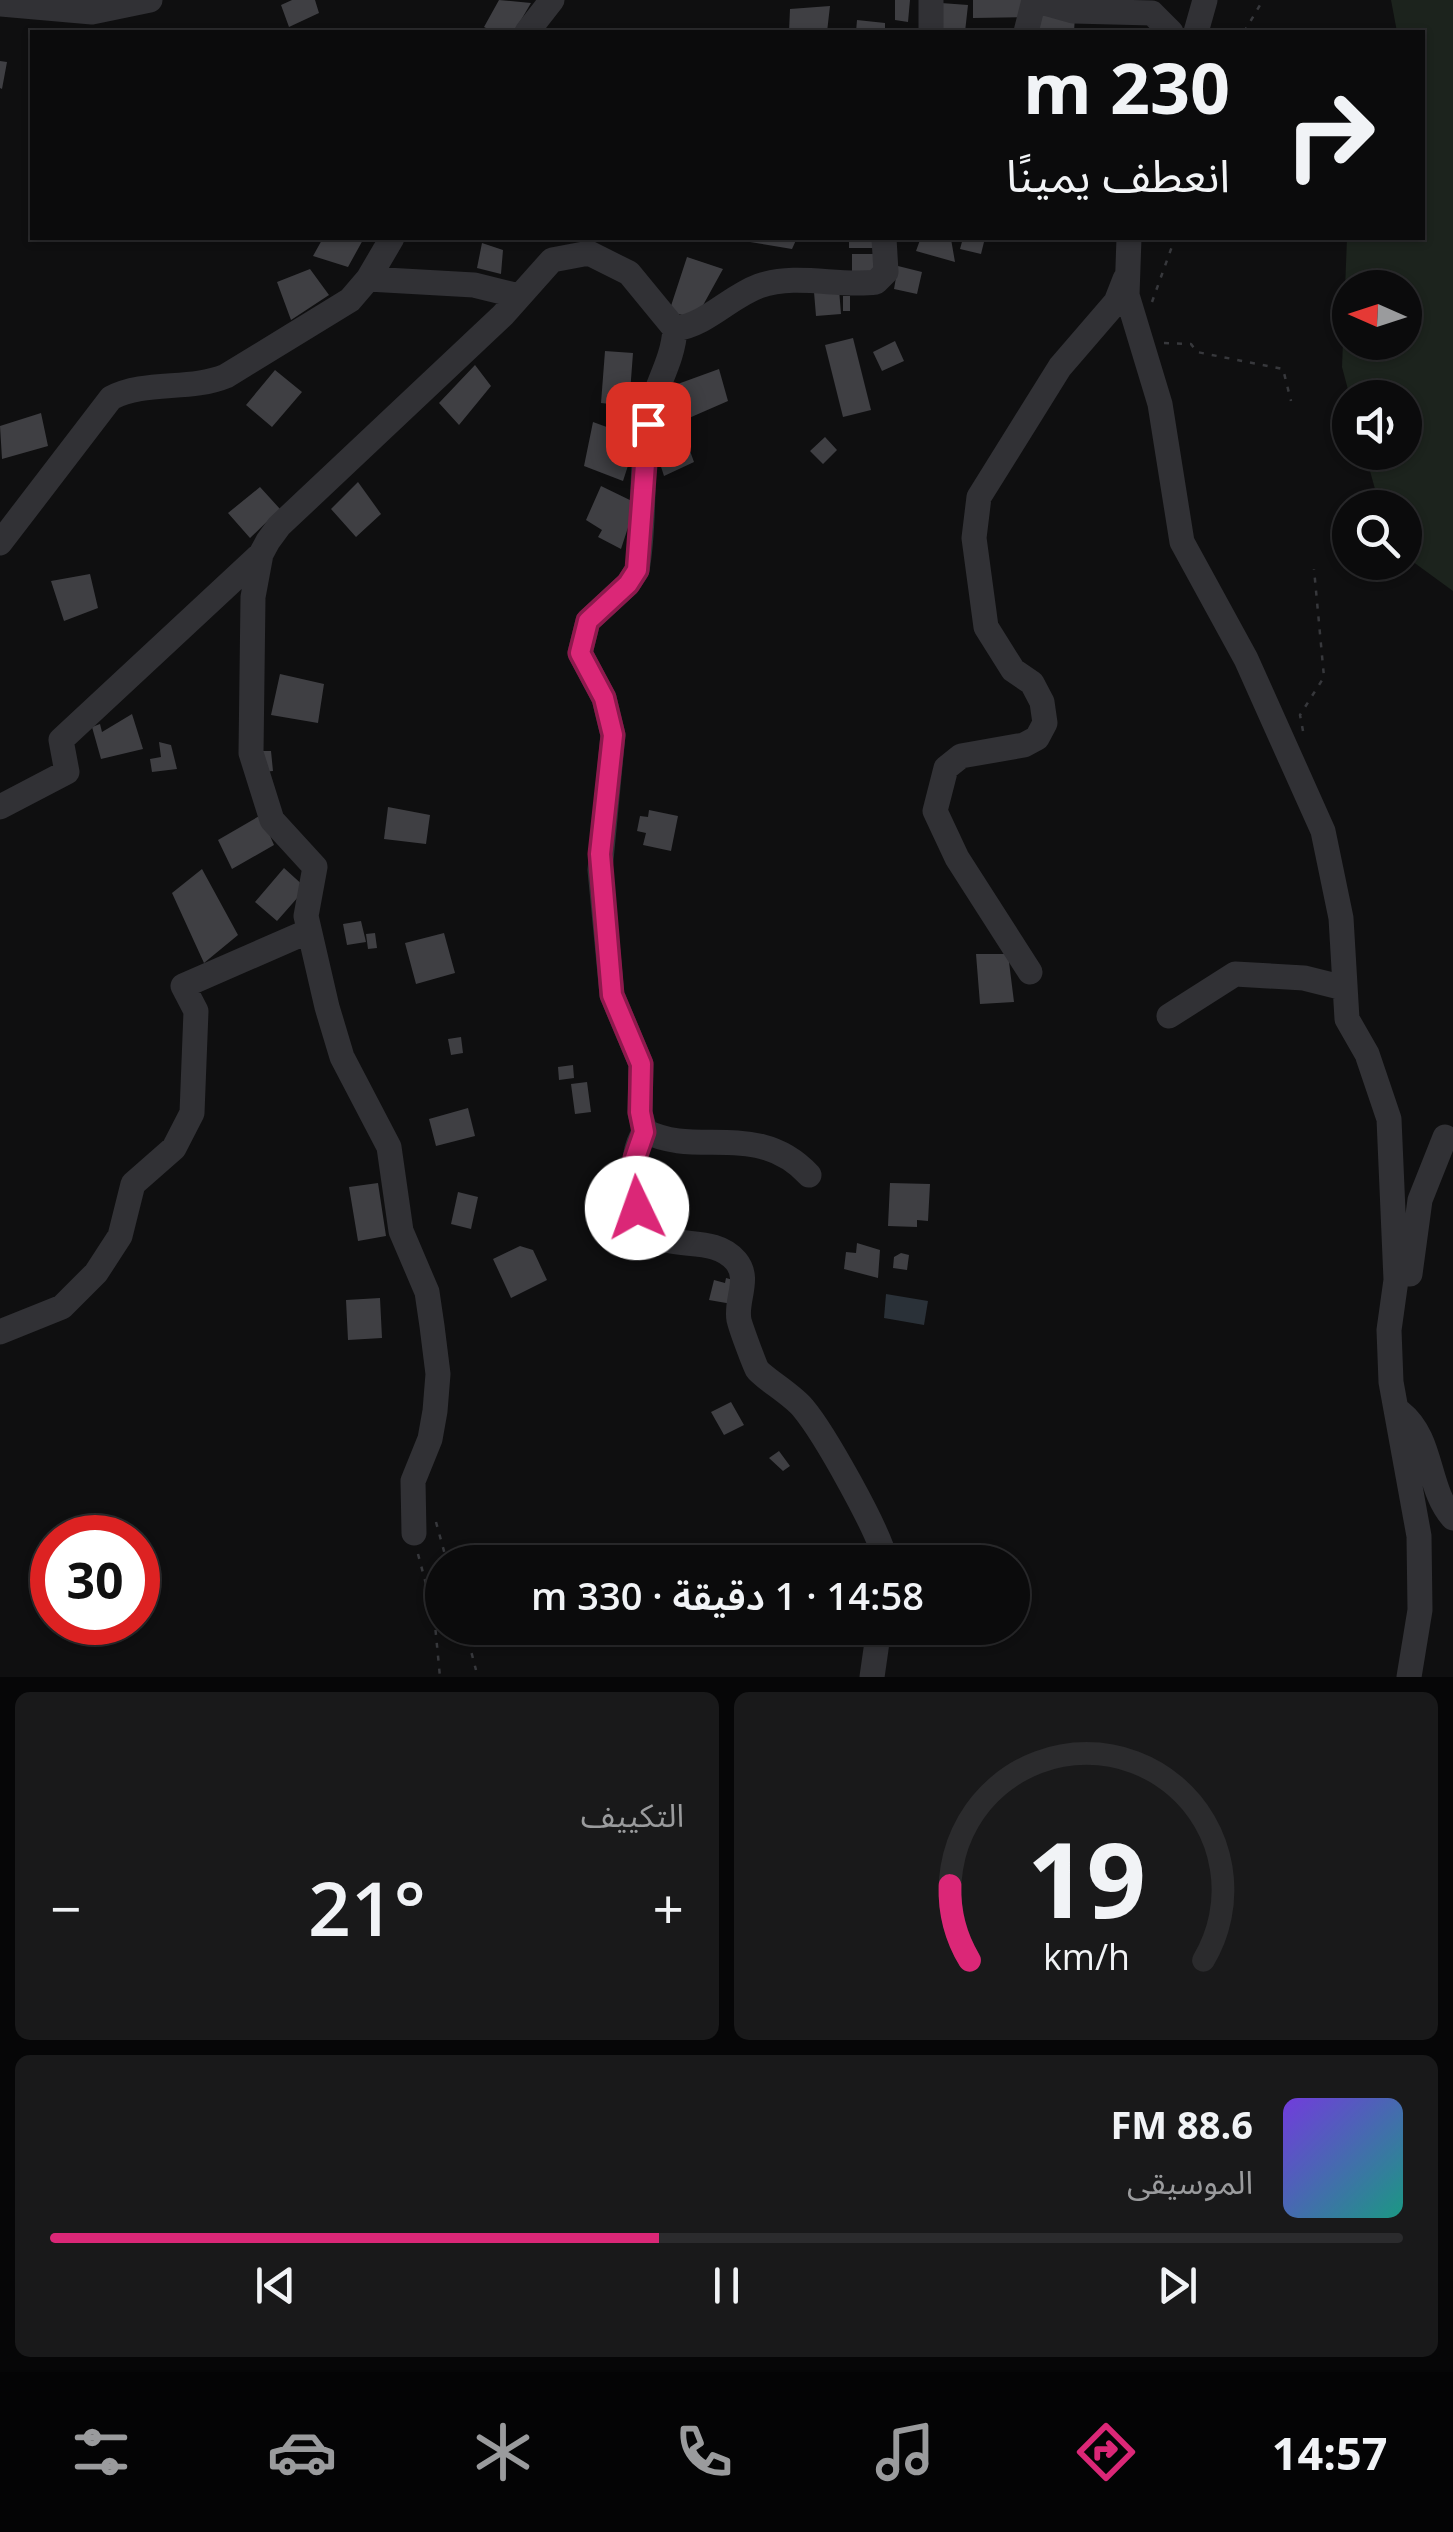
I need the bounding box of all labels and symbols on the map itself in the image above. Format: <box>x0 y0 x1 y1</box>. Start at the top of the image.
north arrow <box>1332 270 1422 360</box>
pin <box>606 382 691 467</box>
position arrow <box>585 1156 689 1260</box>
speed limit sign: 30 <box>30 1515 160 1645</box>

